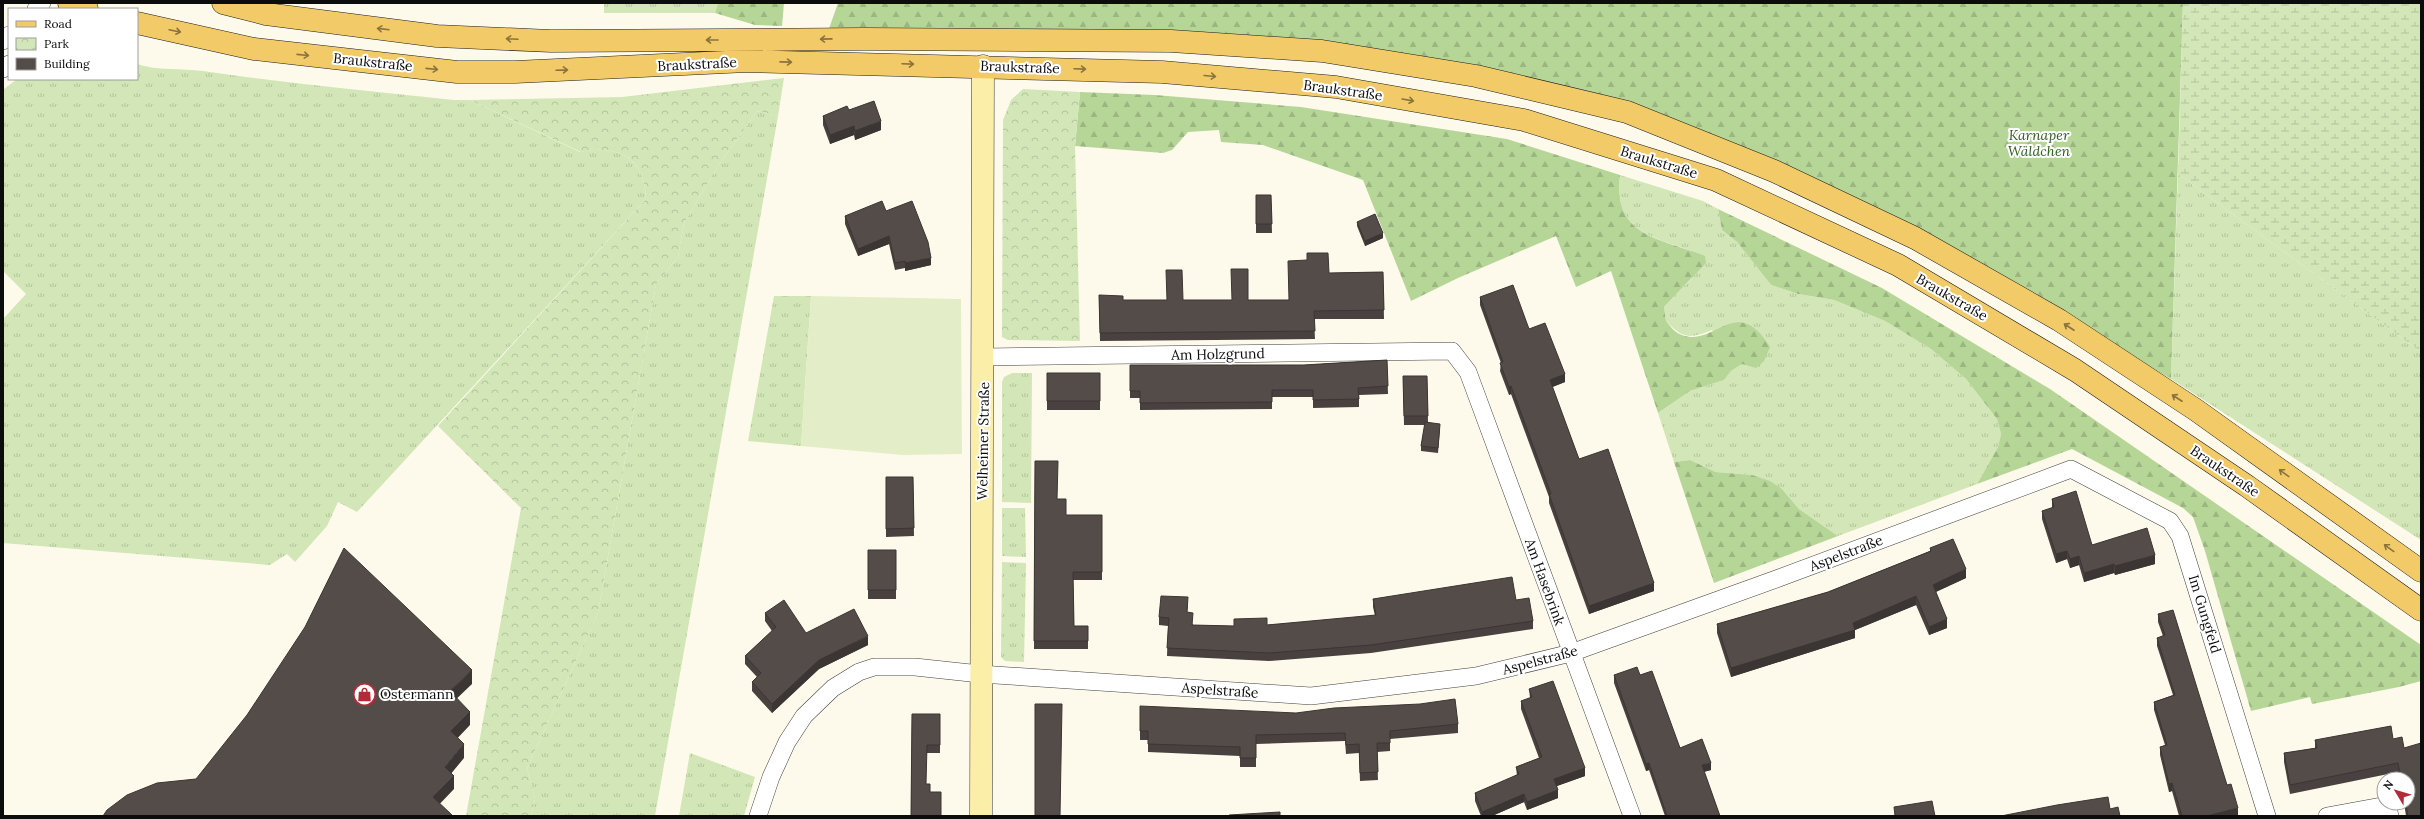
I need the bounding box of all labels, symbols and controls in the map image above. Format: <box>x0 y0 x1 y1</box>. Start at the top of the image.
legend <box>8 8 138 80</box>
text: Road <box>44 16 72 31</box>
one-way arrow <box>376 25 389 32</box>
one-way arrow <box>168 28 181 36</box>
one-way arrow <box>506 35 519 43</box>
one-way arrow <box>820 35 833 43</box>
text: Park <box>44 36 70 51</box>
one-way arrow <box>706 36 719 44</box>
street label: Braukstraße <box>332 49 414 75</box>
one-way arrow <box>296 51 309 58</box>
street label: Braukstraße <box>657 53 738 75</box>
text: Building <box>44 56 90 71</box>
street label: Braukstraße <box>980 57 1061 77</box>
one-way arrow <box>779 58 792 65</box>
one-way arrow <box>901 60 914 68</box>
one-way arrow <box>425 65 438 73</box>
one-way arrow <box>1073 65 1086 73</box>
one-way arrow <box>555 66 568 73</box>
one-way arrow <box>1203 72 1216 80</box>
street label: Braukstraße <box>1302 76 1384 105</box>
one-way arrow <box>1402 96 1415 104</box>
park label: Karnaper Wäldchen <box>2008 126 2071 160</box>
street label: Braukstraße <box>1618 142 1700 182</box>
street label: Braukstraße <box>1913 269 1991 325</box>
one-way arrow <box>2063 322 2075 330</box>
street label: Am Holzgrund <box>1170 344 1265 364</box>
street label: Welheimer Straße <box>973 381 993 500</box>
one-way arrow <box>2172 394 2183 402</box>
street label: Braukstraße <box>2187 441 2263 501</box>
one-way arrow <box>2278 469 2289 477</box>
street label: Aspelstraße <box>1806 531 1886 576</box>
street label: Am Hasebrink <box>1521 535 1569 628</box>
one-way arrow <box>2384 544 2395 553</box>
street label: Im Gungfeld <box>2185 573 2225 655</box>
street label: Aspelstraße <box>1499 641 1580 679</box>
street label: Aspelstraße <box>1180 678 1260 702</box>
shop icon: Ostermann <box>352 681 378 707</box>
place label: Ostermann <box>380 685 454 703</box>
north arrow <box>2376 771 2416 811</box>
text: N <box>2380 777 2397 793</box>

